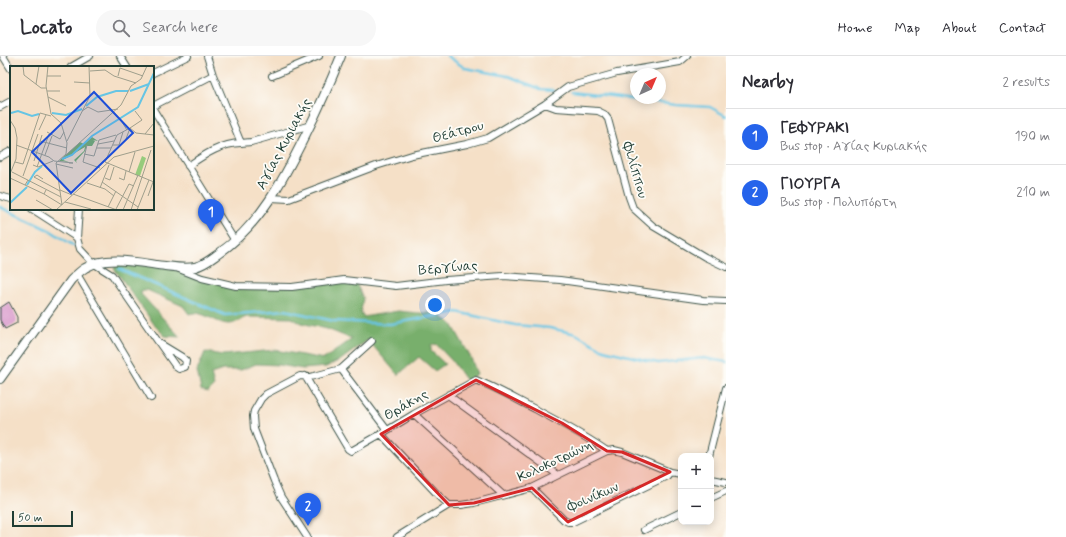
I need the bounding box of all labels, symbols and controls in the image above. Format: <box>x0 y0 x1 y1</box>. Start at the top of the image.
search box <box>96 10 376 46</box>
text: Locato <box>20 15 72 40</box>
icon: search <box>110 17 132 39</box>
text: Search here <box>142 18 218 38</box>
text: Home <box>838 19 872 37</box>
text: Map <box>894 19 920 37</box>
text: About <box>942 19 977 37</box>
text: Contact <box>999 19 1046 37</box>
inset map <box>10 66 154 210</box>
north arrow <box>630 68 666 104</box>
text: Nearby <box>742 71 794 93</box>
text: 2 results <box>1003 74 1050 91</box>
street label: Αγίας Κυριακής <box>252 95 316 193</box>
street label: Θεάτρου <box>430 117 486 147</box>
text: ΓΕΦΥΡΑΚΙ <box>780 118 849 138</box>
text: 1 <box>752 128 758 145</box>
text: 190 m <box>1015 128 1050 145</box>
text: Bus stop · Αγίας Κυριακής <box>780 138 927 155</box>
street label: Φιλίππου <box>618 139 652 200</box>
text: ΓΙΟΥΡΓΑ <box>780 174 841 194</box>
text: 2 <box>752 184 758 201</box>
text: 210 m <box>1016 184 1050 201</box>
text: Bus stop · Πολυπόρτη <box>780 194 897 211</box>
pin: 1 <box>198 199 224 232</box>
street label: Βεργίνας <box>418 256 478 280</box>
your location <box>425 295 445 315</box>
street label: Θράκης <box>381 385 431 425</box>
street label: Κολοκοτρώνη <box>514 436 596 486</box>
map controls <box>678 453 714 525</box>
button: + <box>678 453 714 489</box>
street label: Φοινίκων <box>564 478 621 516</box>
button: − <box>678 489 714 525</box>
pin: 2 <box>295 493 321 526</box>
scale bar <box>12 509 73 528</box>
text: 50 m <box>18 511 43 525</box>

